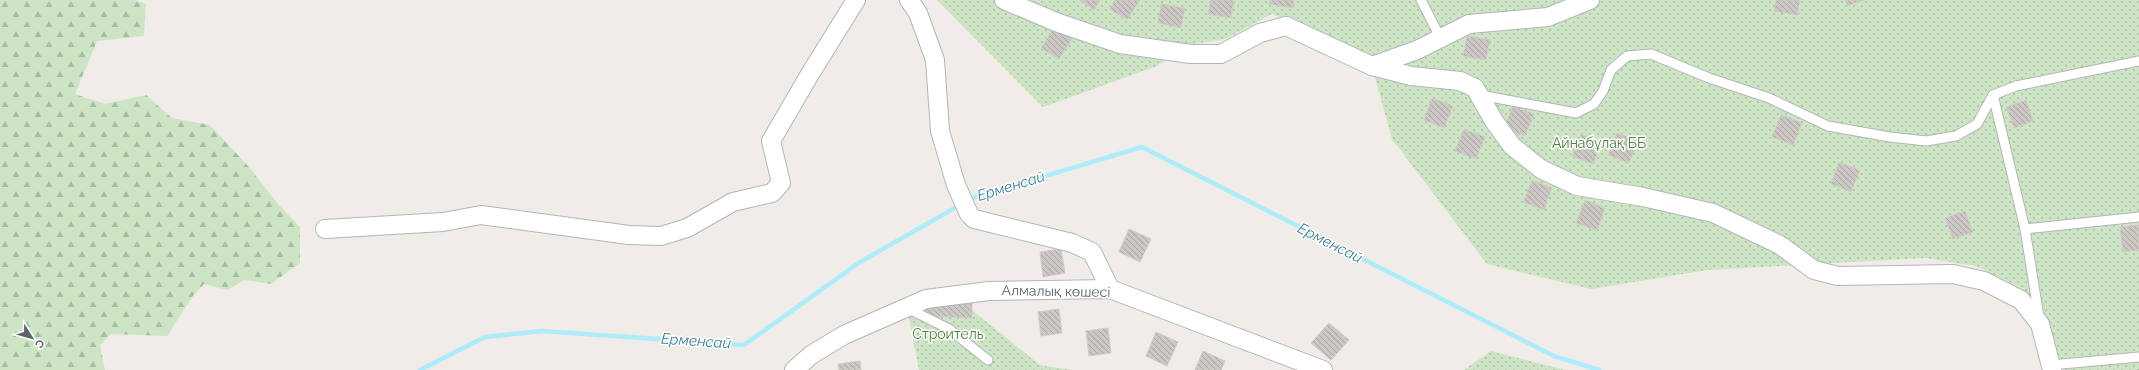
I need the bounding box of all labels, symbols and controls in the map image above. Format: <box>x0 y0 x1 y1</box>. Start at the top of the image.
park label: Айнабұлақ ББ <box>1552 135 1646 151</box>
water label: Ерменсай <box>975 167 1048 205</box>
water label: Ерменсай <box>1295 219 1366 267</box>
street label: Алмалық көшесі <box>1001 282 1111 300</box>
north arrow <box>12 318 52 358</box>
park label: Строитель <box>912 326 984 342</box>
water label: Ерменсай <box>660 330 732 352</box>
text: С <box>32 337 47 351</box>

